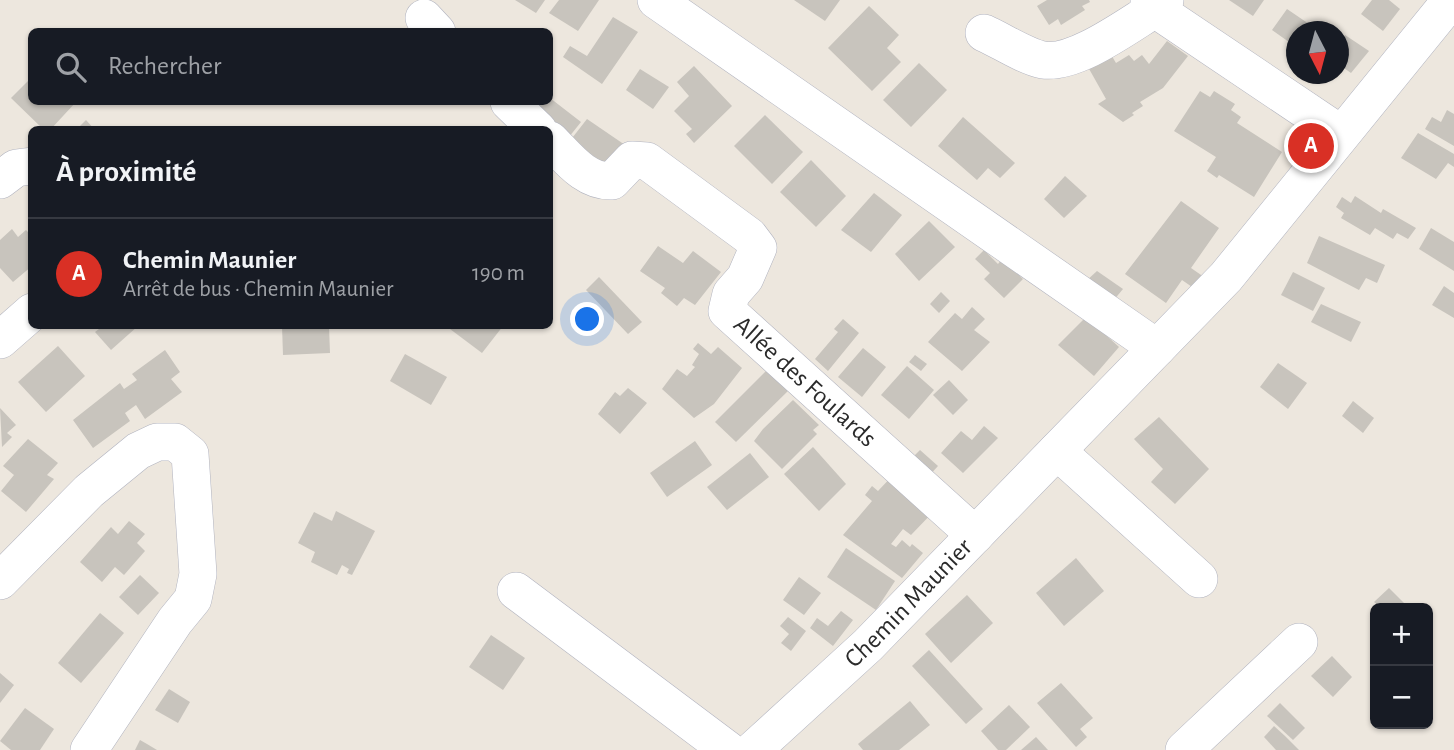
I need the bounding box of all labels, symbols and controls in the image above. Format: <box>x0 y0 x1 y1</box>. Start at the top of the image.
north arrow <box>1286 21 1349 84</box>
search box <box>28 28 553 105</box>
icon: search <box>52 48 90 86</box>
text: Rechercher <box>108 53 221 79</box>
pin: A <box>1288 120 1334 172</box>
text: À proximité <box>56 157 196 187</box>
text: Chemin Maunier <box>123 247 296 273</box>
text: A <box>72 262 86 285</box>
text: 190 m <box>472 262 525 285</box>
text: Arrêt de bus · Chemin Maunier <box>123 278 394 301</box>
your location <box>570 302 604 336</box>
street label: Allée des Foulards <box>729 311 881 452</box>
street label: Chemin Maunier <box>840 533 977 672</box>
map controls <box>1370 603 1433 729</box>
button: + <box>1370 603 1433 666</box>
button: − <box>1370 666 1433 729</box>

